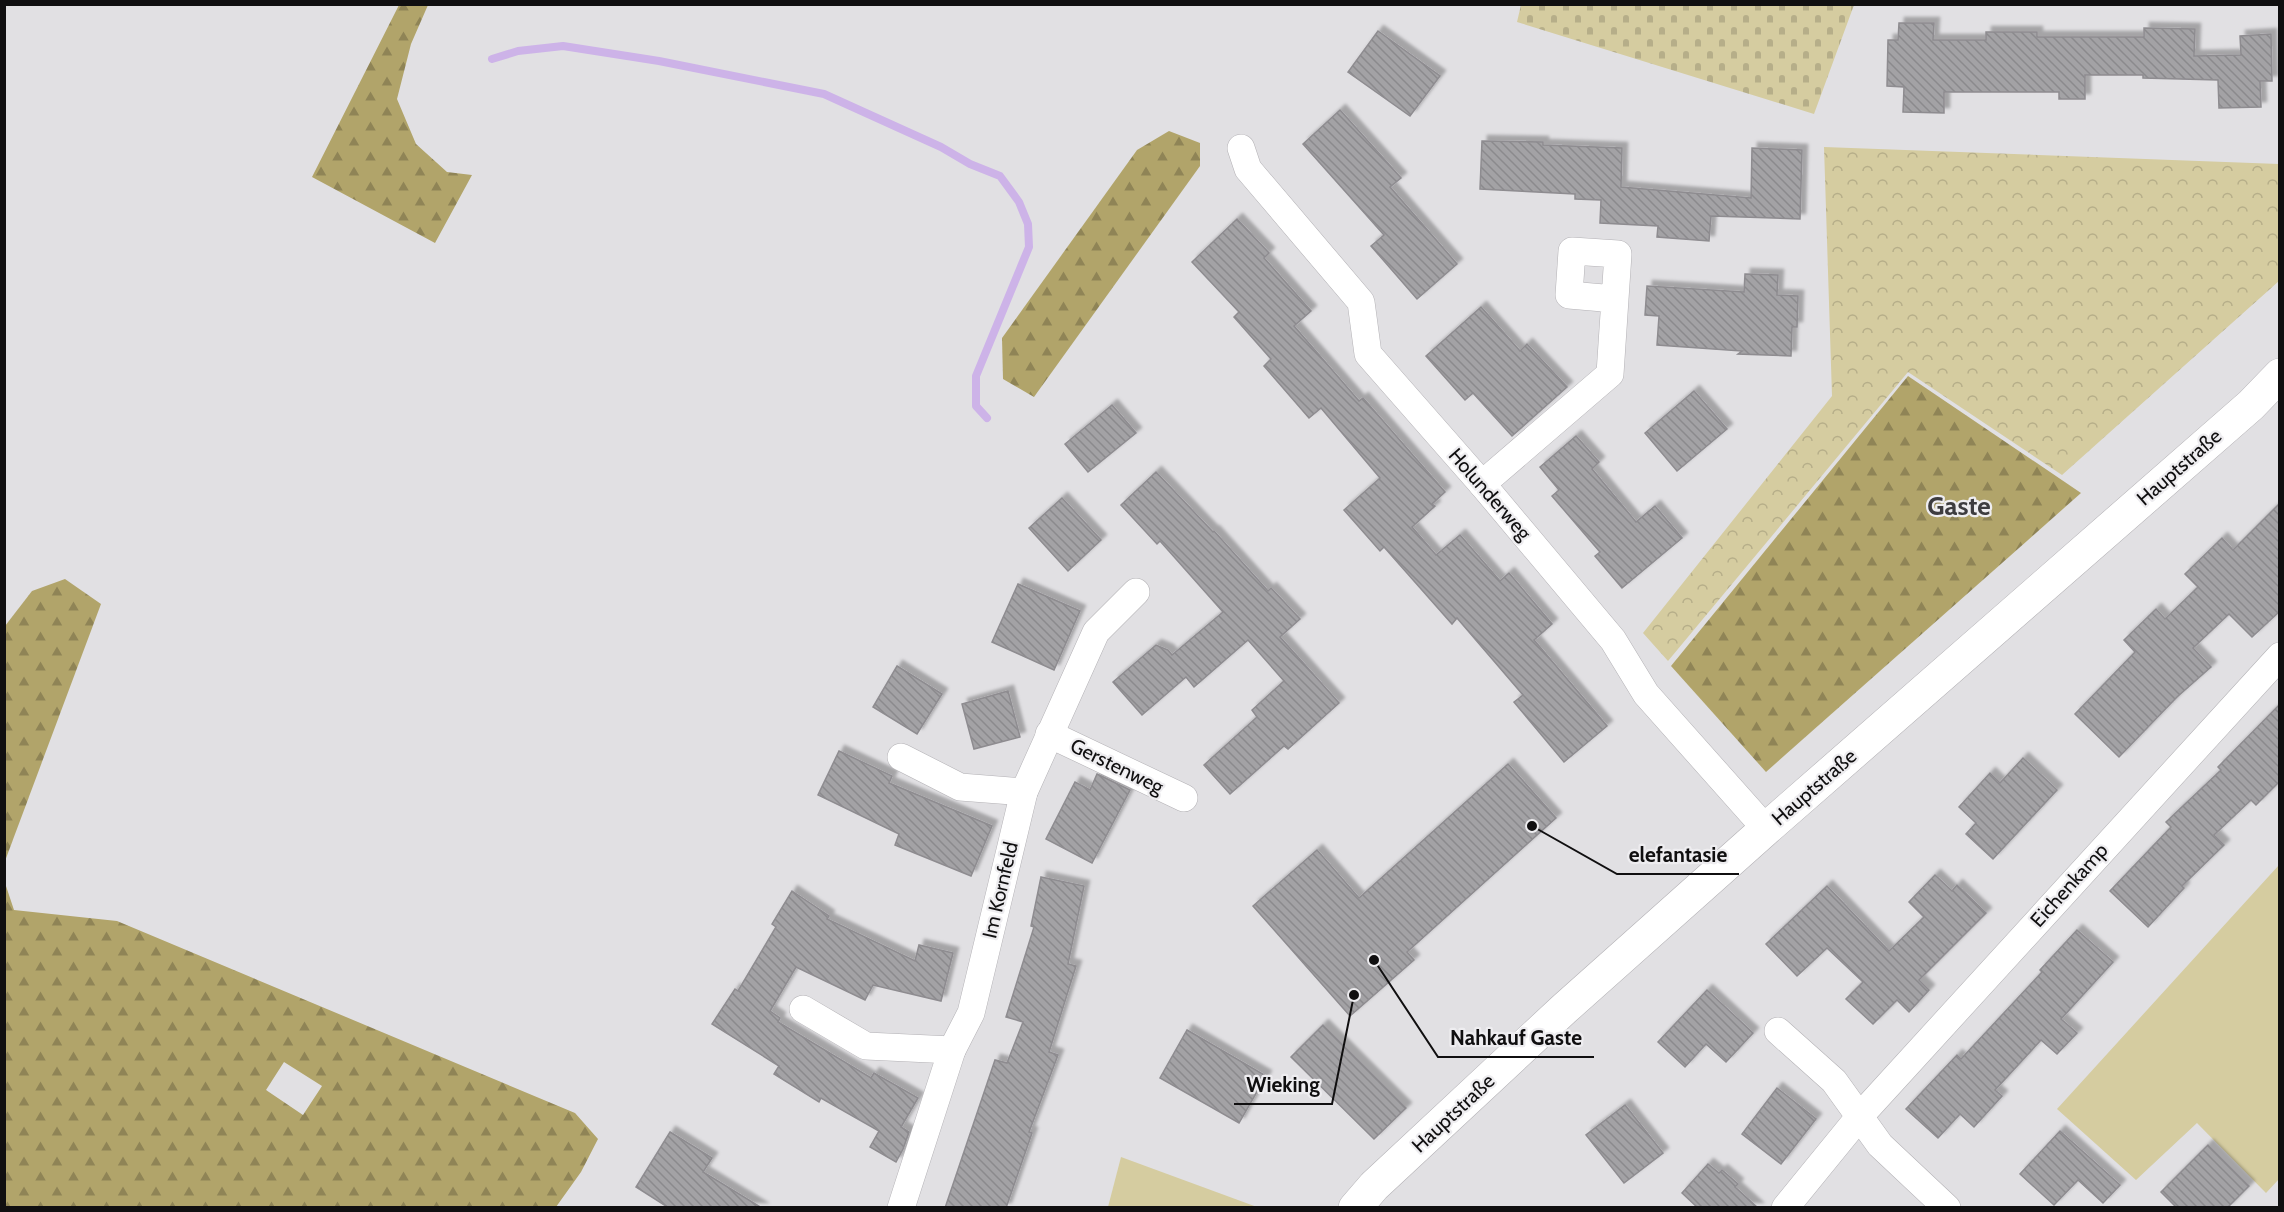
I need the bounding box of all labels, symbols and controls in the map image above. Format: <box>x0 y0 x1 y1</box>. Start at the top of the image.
street label: Hauptstraße <box>2132 424 2226 510</box>
street label: Holunderweg <box>1444 443 1537 545</box>
district label: Gaste <box>1927 490 1991 522</box>
street label: Gerstenweg <box>1066 733 1168 799</box>
street label: Hauptstraße <box>1767 744 1861 830</box>
callout: elefantasie <box>1617 835 1739 874</box>
street label: Eichenkamp <box>2025 838 2113 932</box>
street label: Im Kornfeld <box>977 839 1023 941</box>
text: elefantasie <box>1629 842 1727 867</box>
callout: Nahkauf Gaste <box>1438 1018 1594 1057</box>
text: Nahkauf Gaste <box>1450 1025 1582 1050</box>
callout: Wieking <box>1234 1065 1332 1104</box>
street label: Hauptstraße <box>1407 1069 1499 1157</box>
text: Wieking <box>1246 1072 1320 1097</box>

